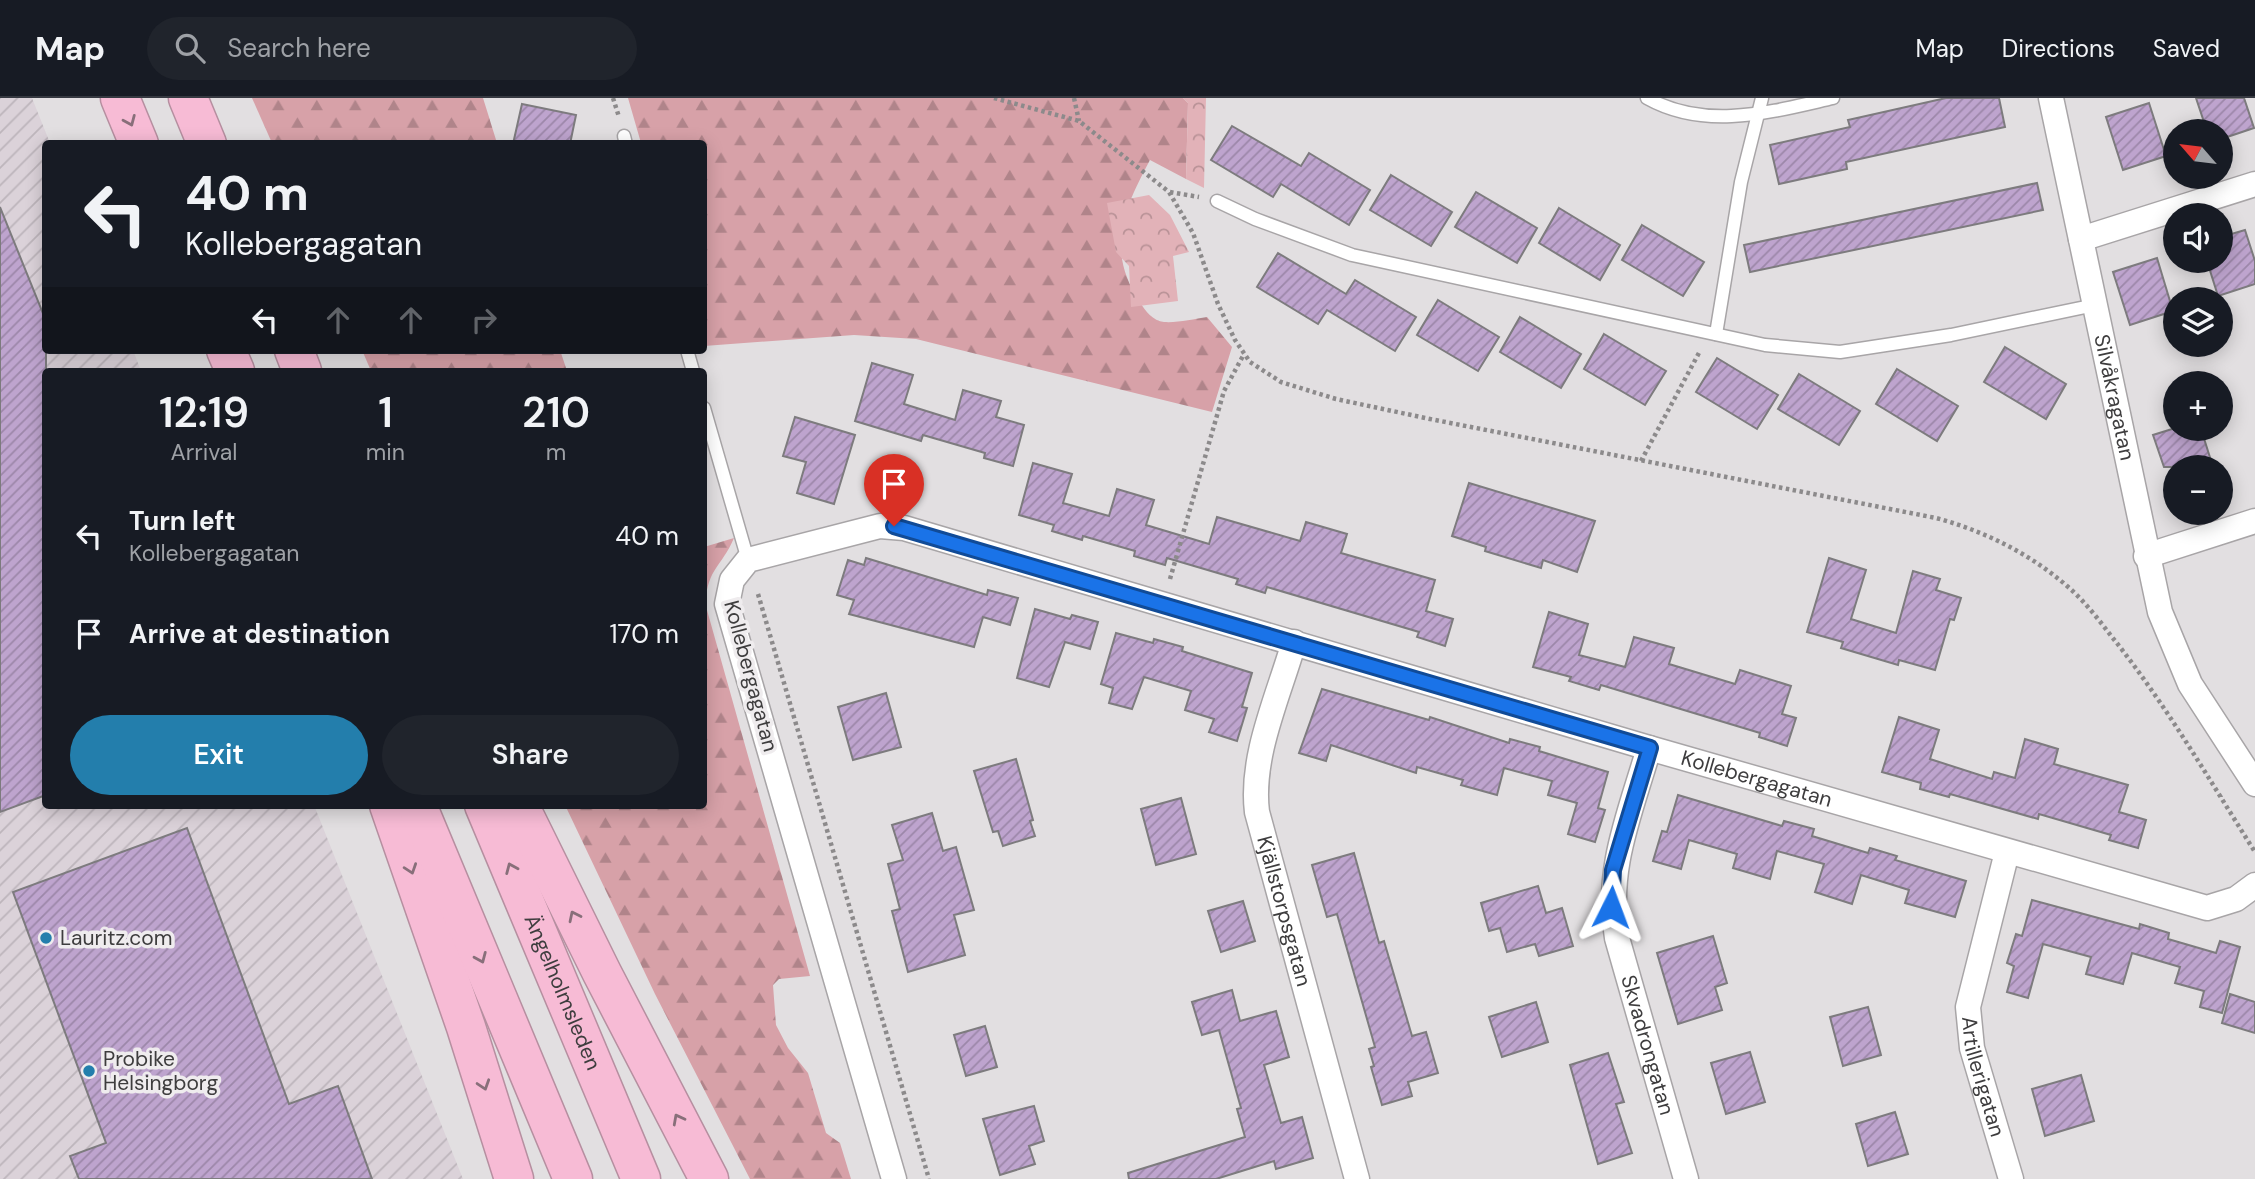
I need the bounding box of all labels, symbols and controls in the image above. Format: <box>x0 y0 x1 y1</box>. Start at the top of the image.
search box <box>147 17 637 80</box>
text: Map <box>35 27 105 70</box>
icon: search <box>171 29 209 67</box>
text: Search here <box>227 31 371 65</box>
text: Map <box>1916 33 1964 64</box>
text: Directions <box>2002 33 2115 64</box>
text: Saved <box>2153 33 2220 64</box>
one-way arrow <box>122 113 136 126</box>
north arrow <box>2163 119 2233 189</box>
map controls <box>2163 119 2233 525</box>
text: 40 m <box>185 161 309 225</box>
icon: left <box>70 168 161 259</box>
button: sound <box>2163 203 2233 273</box>
text: Kollebergagatan <box>185 223 422 265</box>
button: layers <box>2163 287 2233 357</box>
icon: left <box>246 301 284 339</box>
icon: ahead <box>319 301 357 339</box>
icon: ahead <box>392 301 430 339</box>
icon: right <box>465 301 503 339</box>
street label: Silvåkragatan <box>2087 332 2141 463</box>
button: + <box>2163 371 2233 441</box>
text: 12:19 <box>159 385 249 440</box>
text: 1 <box>378 385 393 440</box>
text: 210 <box>522 385 590 440</box>
text: Arrival <box>170 437 237 467</box>
text: min <box>366 437 405 467</box>
text: m <box>546 437 566 467</box>
pin <box>864 454 924 526</box>
button: − <box>2163 455 2233 525</box>
icon: arrive <box>875 465 913 503</box>
text: Turn left <box>129 504 236 538</box>
icon: left <box>70 517 108 555</box>
text: 40 m <box>615 519 679 553</box>
text: Kollebergagatan <box>129 538 299 568</box>
street label: Kollebergagatan <box>717 597 785 755</box>
icon: arrive <box>70 615 108 653</box>
text: Arrive at destination <box>129 617 390 651</box>
text: 170 m <box>610 617 679 651</box>
button: Exit <box>70 715 368 795</box>
button: Share <box>382 715 679 795</box>
street label: Kollebergagatan <box>1678 744 1835 814</box>
street label: Kjällstorpsgatan <box>1250 833 1318 989</box>
one-way arrow <box>505 862 519 874</box>
one-way arrow <box>403 863 417 875</box>
position arrow <box>1574 870 1648 944</box>
street label: Ängelholmsleden <box>517 910 608 1074</box>
one-way arrow <box>568 911 582 923</box>
place label: Lauritz.com <box>60 924 173 952</box>
marker: Lauritz.com <box>38 930 54 946</box>
one-way arrow <box>473 951 487 964</box>
street label: Skvadrongatan <box>1614 972 1681 1118</box>
street label: Artillerigatan <box>1955 1015 2012 1140</box>
place label: Probike Helsingborg <box>103 1045 218 1097</box>
marker: Probike Helsingborg <box>81 1063 97 1079</box>
one-way arrow <box>476 1079 491 1091</box>
one-way arrow <box>672 1113 686 1126</box>

